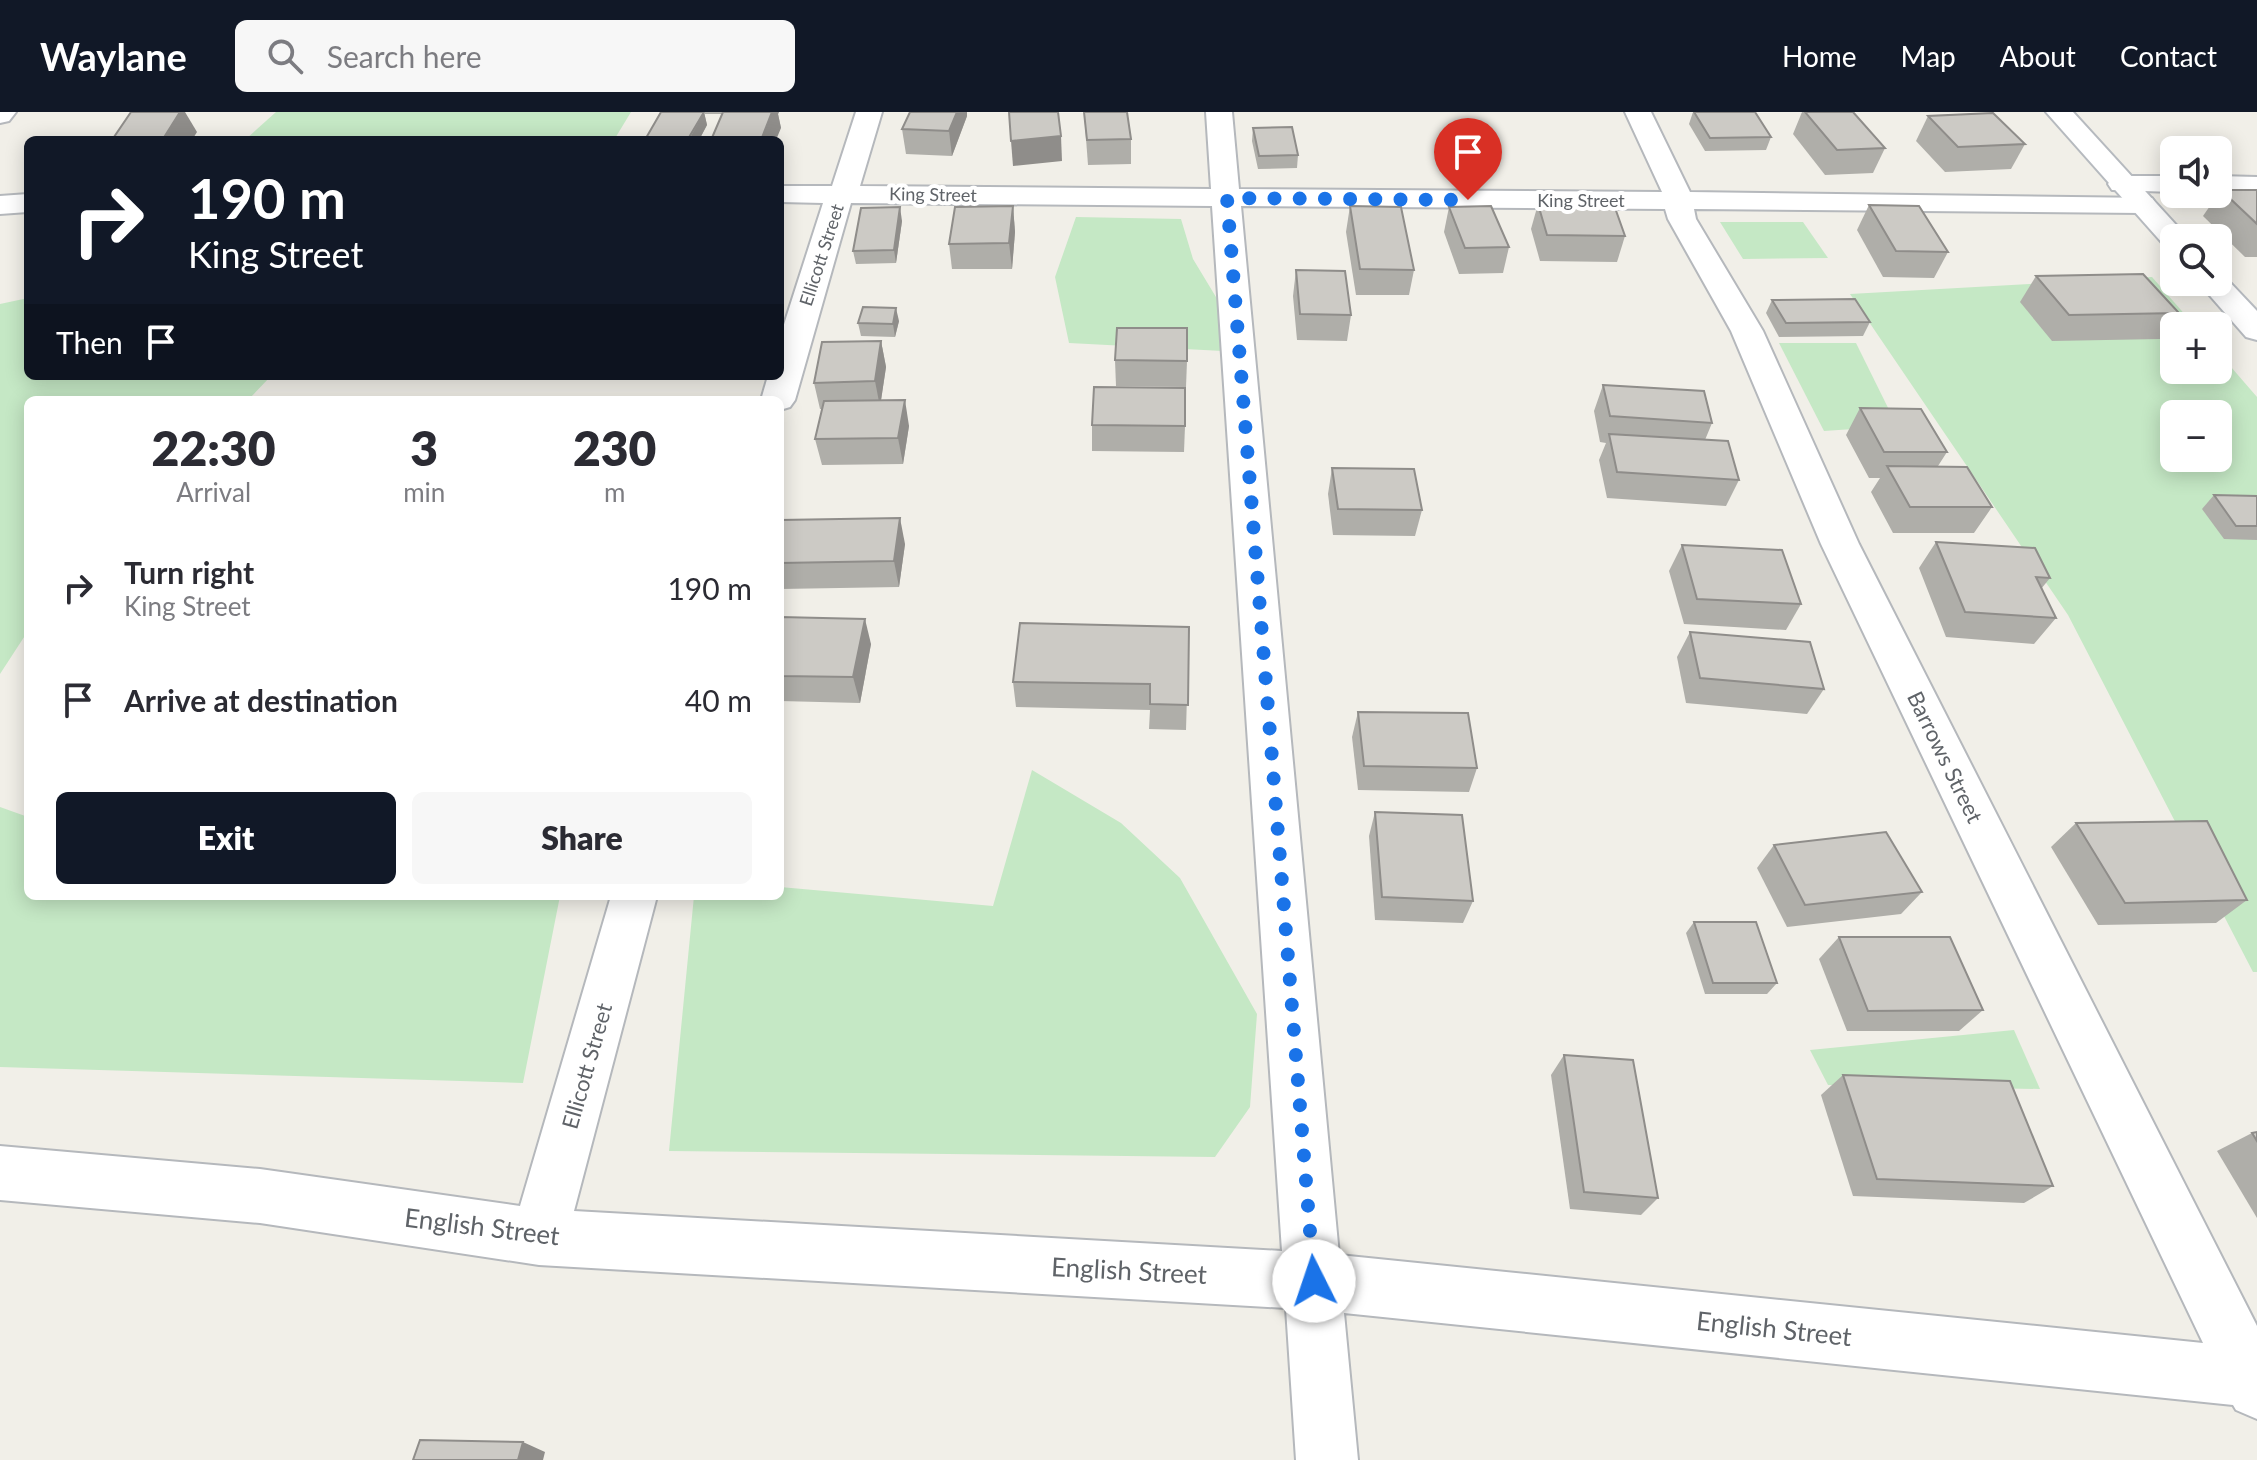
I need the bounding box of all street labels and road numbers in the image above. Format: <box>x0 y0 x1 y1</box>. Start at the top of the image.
street label: King Street <box>889 182 978 206</box>
street label: King Street <box>1537 189 1625 211</box>
street label: Ellicott Street <box>794 200 848 308</box>
street label: Barrows Street <box>1902 687 1989 827</box>
street label: Ellicott Street <box>556 1000 617 1132</box>
street label: English Street <box>403 1201 562 1251</box>
street label: English Street <box>1050 1250 1208 1290</box>
street label: English Street <box>1695 1304 1854 1352</box>

